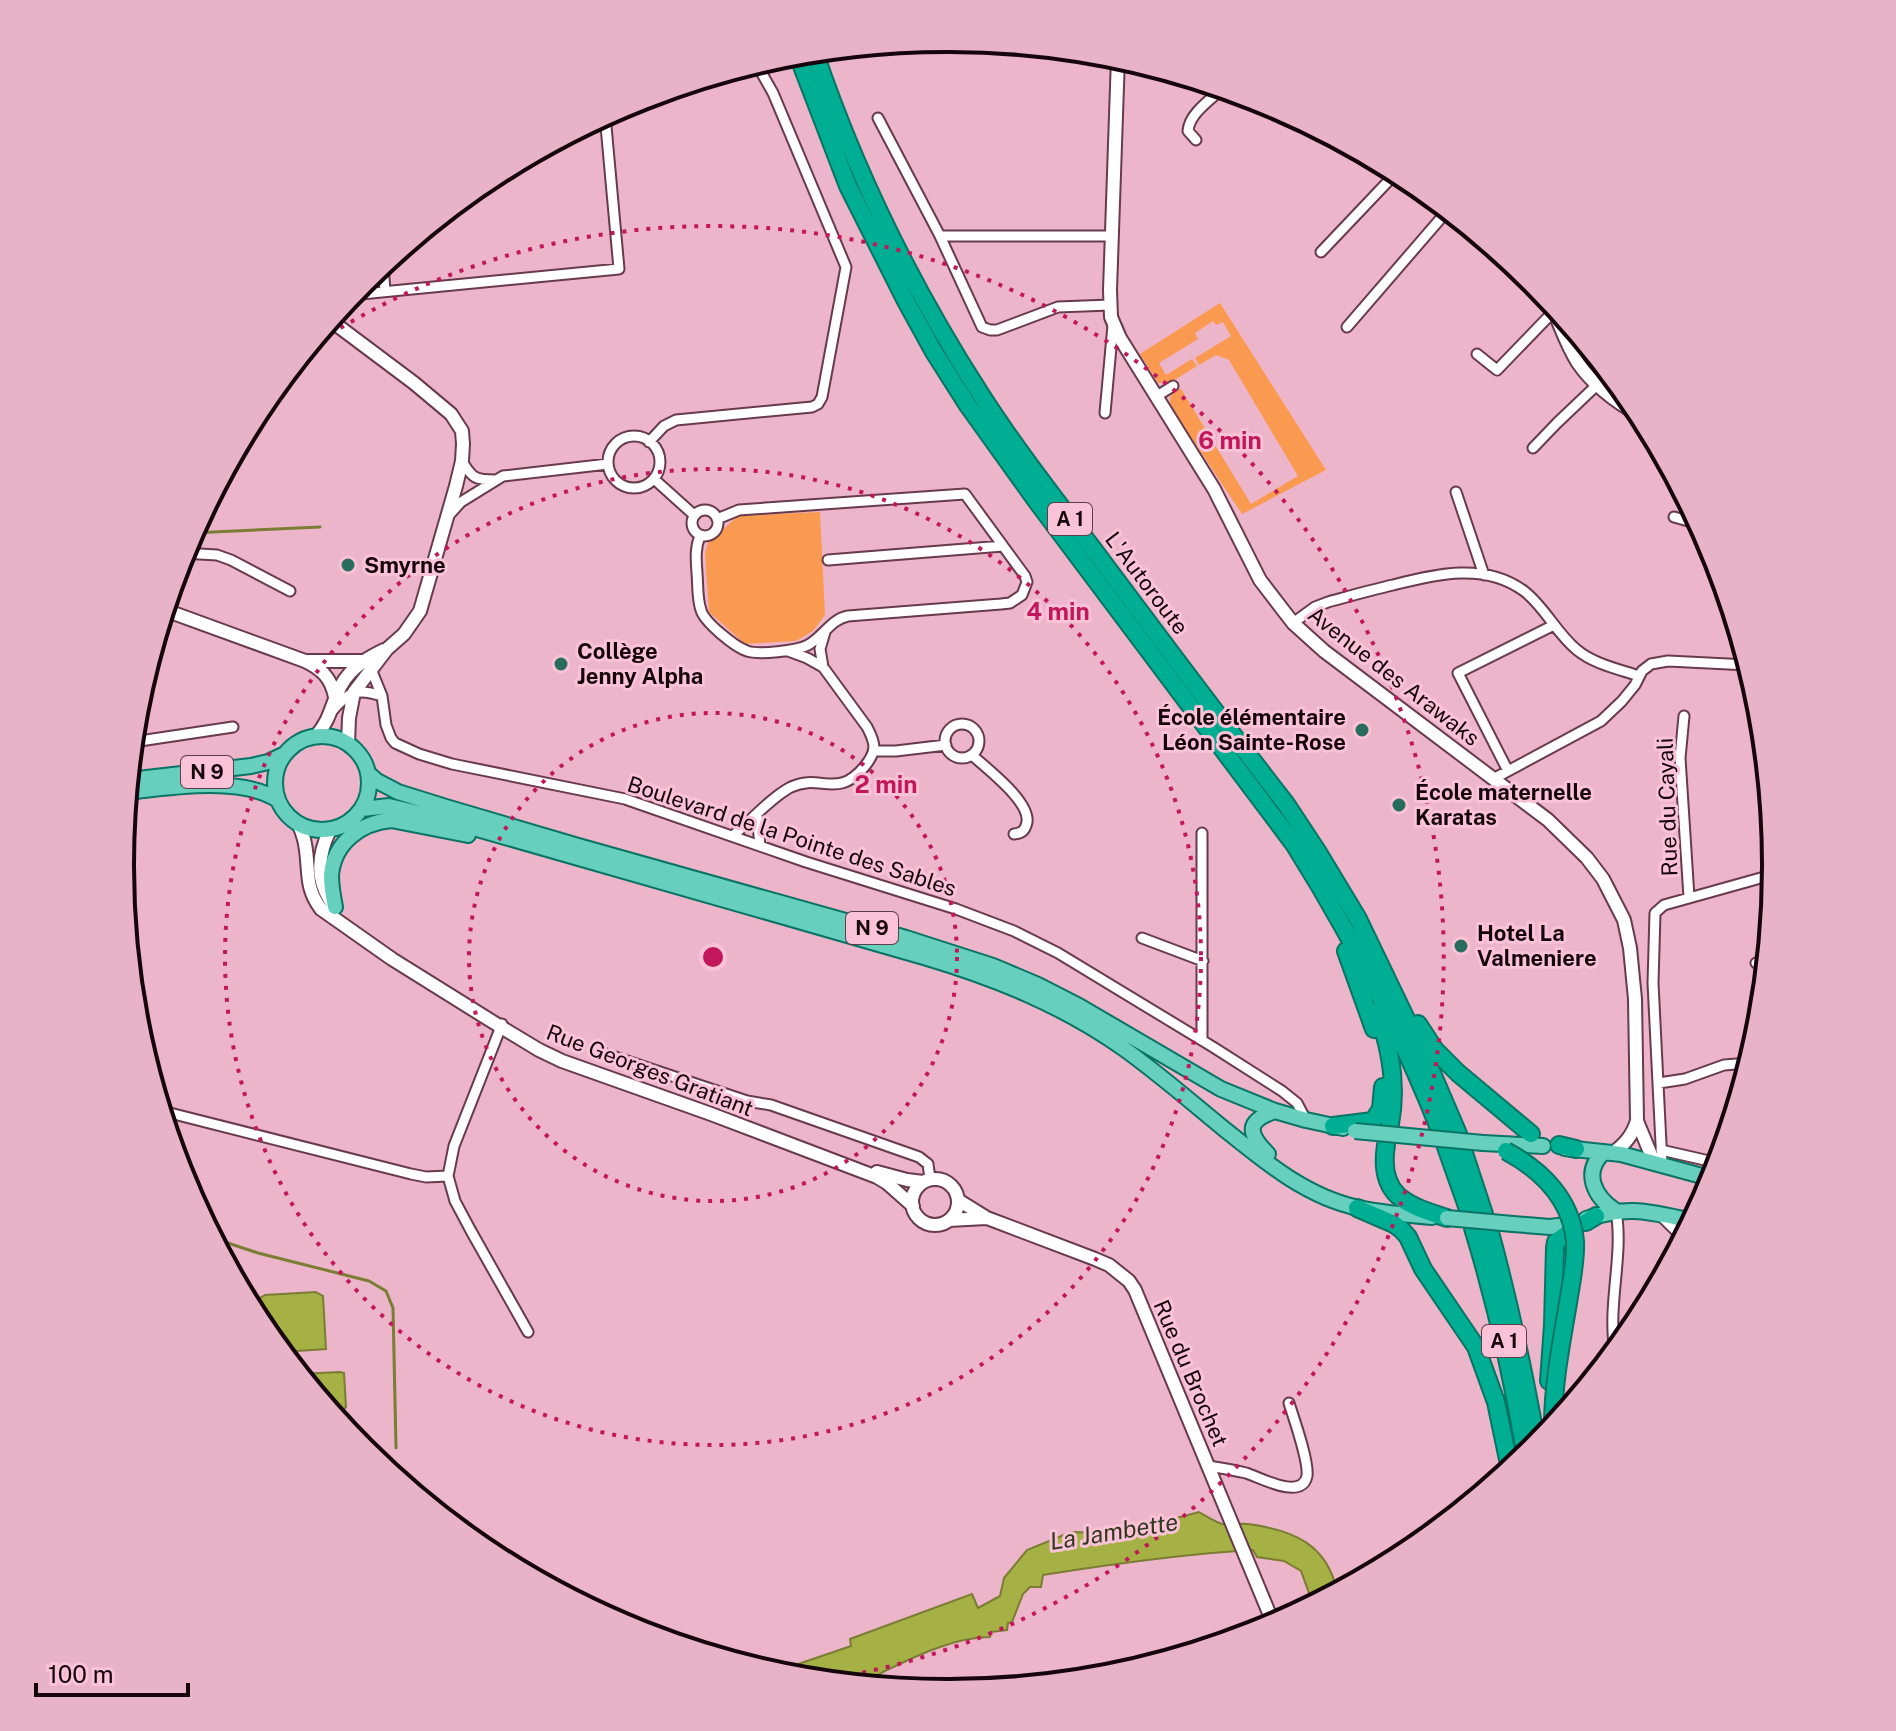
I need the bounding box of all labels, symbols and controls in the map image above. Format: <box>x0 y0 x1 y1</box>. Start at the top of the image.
text: 6 min <box>1198 426 1262 454</box>
road number: A 1 <box>1048 503 1092 535</box>
street label: L'Autoroute <box>1100 527 1194 639</box>
place label: Smyrne <box>364 552 446 578</box>
marker: Smyrne <box>339 556 357 574</box>
text: 4 min <box>1026 597 1090 625</box>
street label: Avenue des Arawaks <box>1303 601 1485 751</box>
place label: Collège Jenny Alpha <box>577 638 703 689</box>
marker: Collège Jenny Alpha <box>552 655 570 673</box>
place label: École élémentaire Léon Sainte-Rose <box>1157 704 1346 755</box>
marker: École élémentaire Léon Sainte-Rose <box>1353 721 1371 739</box>
street label: Rue du Cayali <box>1652 737 1682 877</box>
road number: N 9 <box>181 756 233 788</box>
street label: Boulevard de la Pointe des Sables <box>624 770 960 902</box>
text: 2 min <box>855 770 917 798</box>
place label: École maternelle Karatas <box>1415 779 1592 830</box>
marker: École maternelle Karatas <box>1390 796 1408 814</box>
road number: N 9 <box>846 912 898 944</box>
place label: Hotel La Valmeniere <box>1477 920 1597 971</box>
marker: Hotel La Valmeniere <box>1452 937 1470 955</box>
centre of rings <box>699 943 727 971</box>
street label: Rue Georges Gratiant <box>543 1019 757 1121</box>
street label: Rue du Brochet <box>1148 1296 1234 1450</box>
road number: A 1 <box>1482 1325 1526 1357</box>
water label: La Jambette <box>1048 1507 1180 1555</box>
scale bar <box>36 1647 188 1697</box>
text: 100 m <box>48 1660 114 1688</box>

